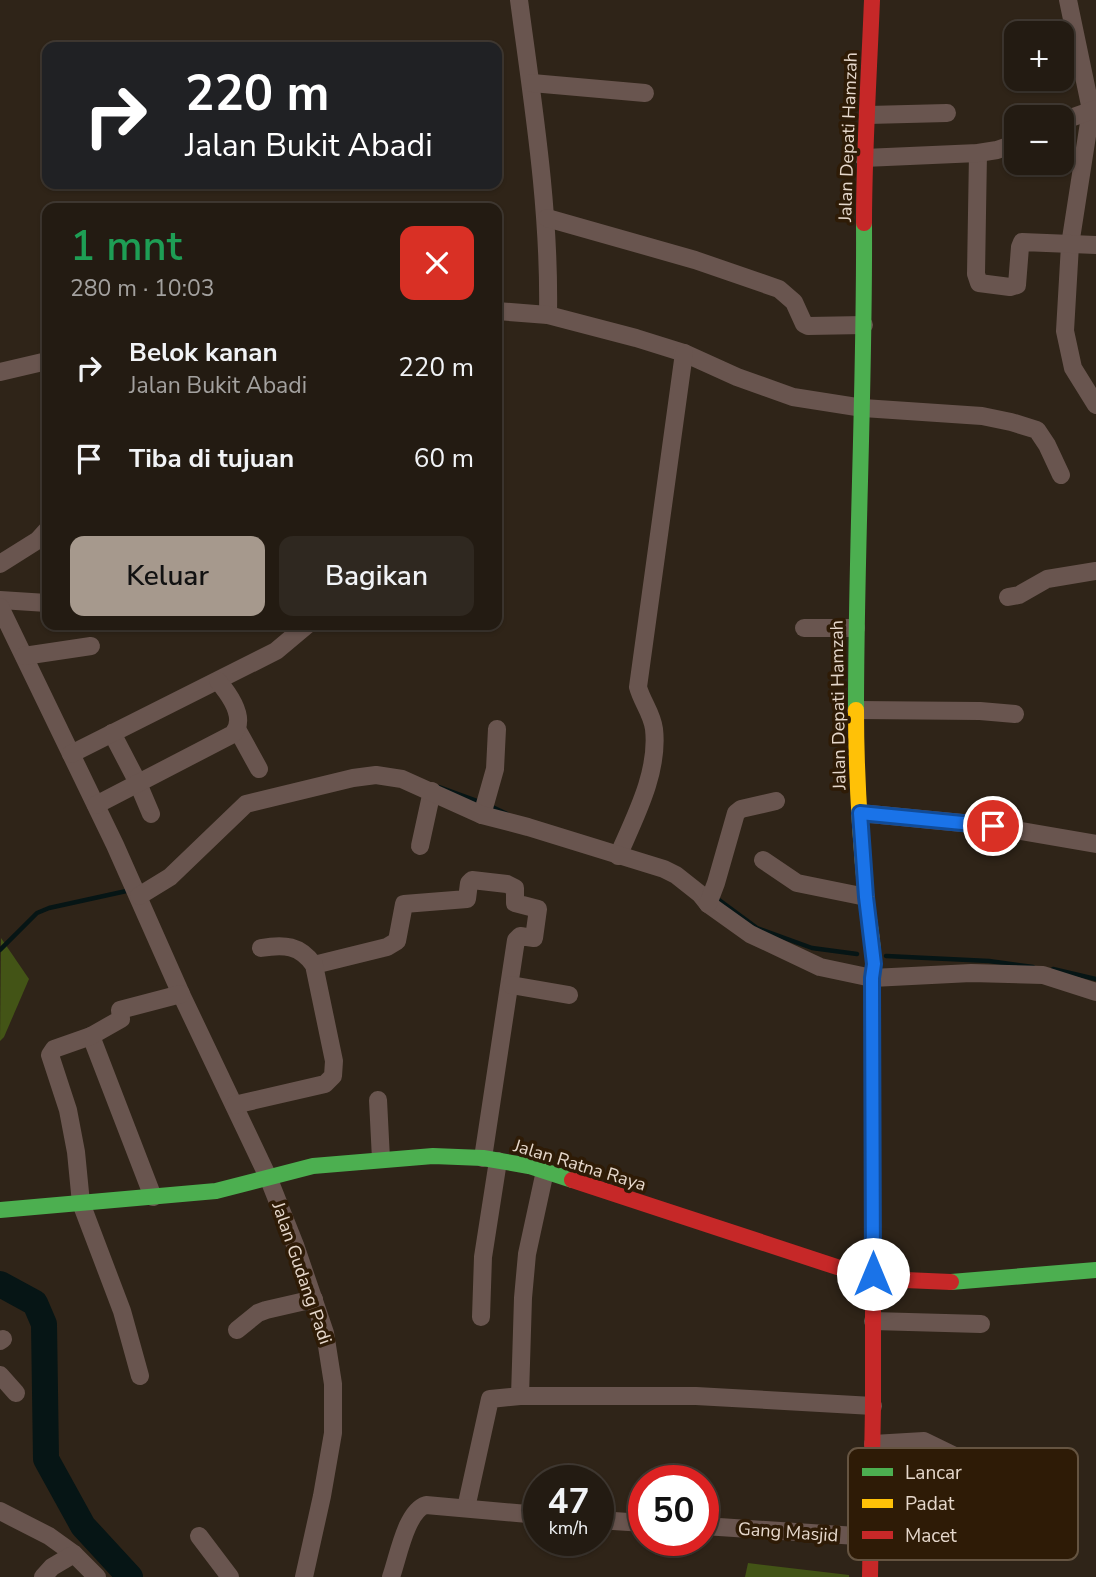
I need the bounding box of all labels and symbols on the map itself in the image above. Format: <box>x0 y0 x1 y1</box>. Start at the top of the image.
street label: Jalan Depati Hamzah <box>833 52 863 223</box>
street label: Jalan Depati Hamzah <box>825 620 851 791</box>
pin <box>963 796 1023 856</box>
street label: Jalan Ratna Raya <box>510 1133 649 1197</box>
street label: Jalan Gudang Padi <box>266 1198 338 1347</box>
position arrow <box>836 1237 910 1311</box>
legend <box>848 1448 1078 1560</box>
text: Lancar <box>905 1460 962 1486</box>
speed limit sign: 50 <box>628 1465 719 1556</box>
text: Padat <box>905 1491 955 1517</box>
street label: Gang Masjid <box>737 1517 839 1547</box>
text: Macet <box>905 1523 957 1549</box>

